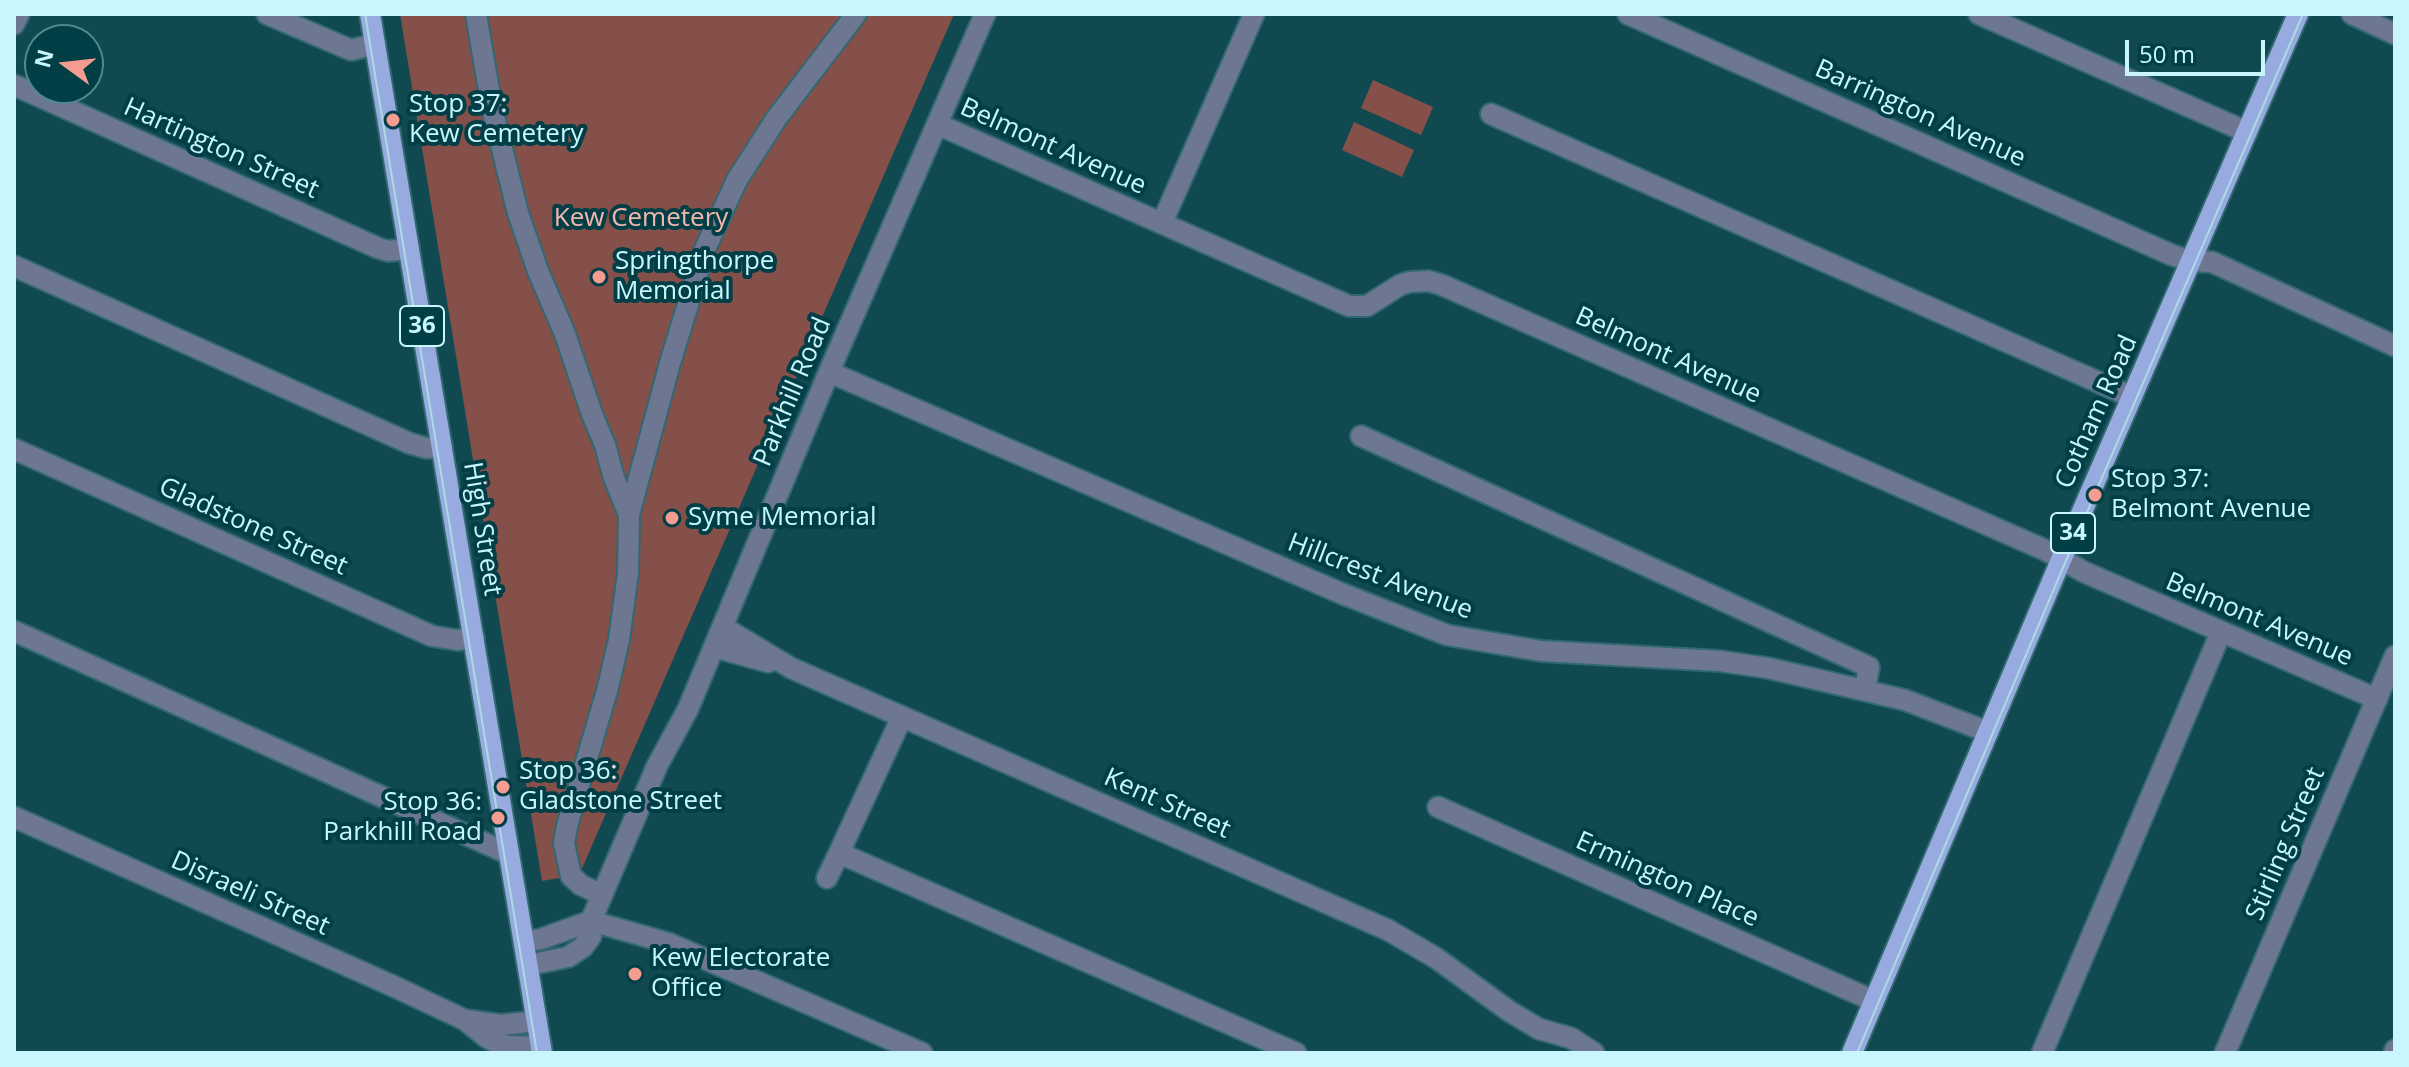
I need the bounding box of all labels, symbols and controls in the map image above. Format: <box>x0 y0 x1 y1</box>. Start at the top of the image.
north arrow <box>24 24 104 104</box>
scale bar <box>2129 24 2269 74</box>
text: 50 m <box>2139 37 2195 70</box>
text: N <box>26 46 60 71</box>
street label: Barrington Avenue <box>1810 54 2030 174</box>
place label: Stop 37: Kew Cemetery <box>409 89 584 150</box>
street label: Hartington Street <box>119 92 323 206</box>
street label: Belmont Avenue <box>955 92 1151 202</box>
marker: Stop 37: Kew Cemetery <box>384 111 402 129</box>
park label: Kew Cemetery <box>554 203 728 235</box>
place label: Springthorpe Memorial <box>615 246 774 308</box>
marker: Springthorpe Memorial <box>590 268 608 286</box>
street label: Belmont Avenue <box>1570 301 1766 411</box>
road number: 36 <box>400 306 444 346</box>
street label: Parkhill Road <box>748 313 838 471</box>
street label: Cotham Road <box>2049 330 2145 494</box>
street label: High Street <box>456 460 508 598</box>
place label: Stop 37: Belmont Avenue <box>2111 464 2311 526</box>
street label: Gladstone Street <box>154 471 352 583</box>
marker: Stop 37: Belmont Avenue <box>2086 486 2104 504</box>
place label: Syme Memorial <box>688 502 877 534</box>
marker: Syme Memorial <box>663 509 681 527</box>
road number: 34 <box>2051 513 2095 553</box>
street label: Hillcrest Avenue <box>1283 527 1477 627</box>
street label: Belmont Avenue <box>2161 567 2357 673</box>
place label: Stop 36: Gladstone Street <box>519 756 722 818</box>
street label: Kent Street <box>1099 762 1235 846</box>
street label: Stirling Street <box>2240 763 2332 925</box>
marker: Stop 36: Gladstone Street <box>494 778 512 796</box>
place label: Stop 36: Parkhill Road <box>323 787 482 848</box>
marker: Stop 36: Parkhill Road <box>489 809 507 827</box>
street label: Ermington Place <box>1571 826 1763 934</box>
street label: Disraeli Street <box>166 845 334 943</box>
place label: Kew Electorate Office <box>651 943 830 1004</box>
marker: Kew Electorate Office <box>626 965 644 983</box>

